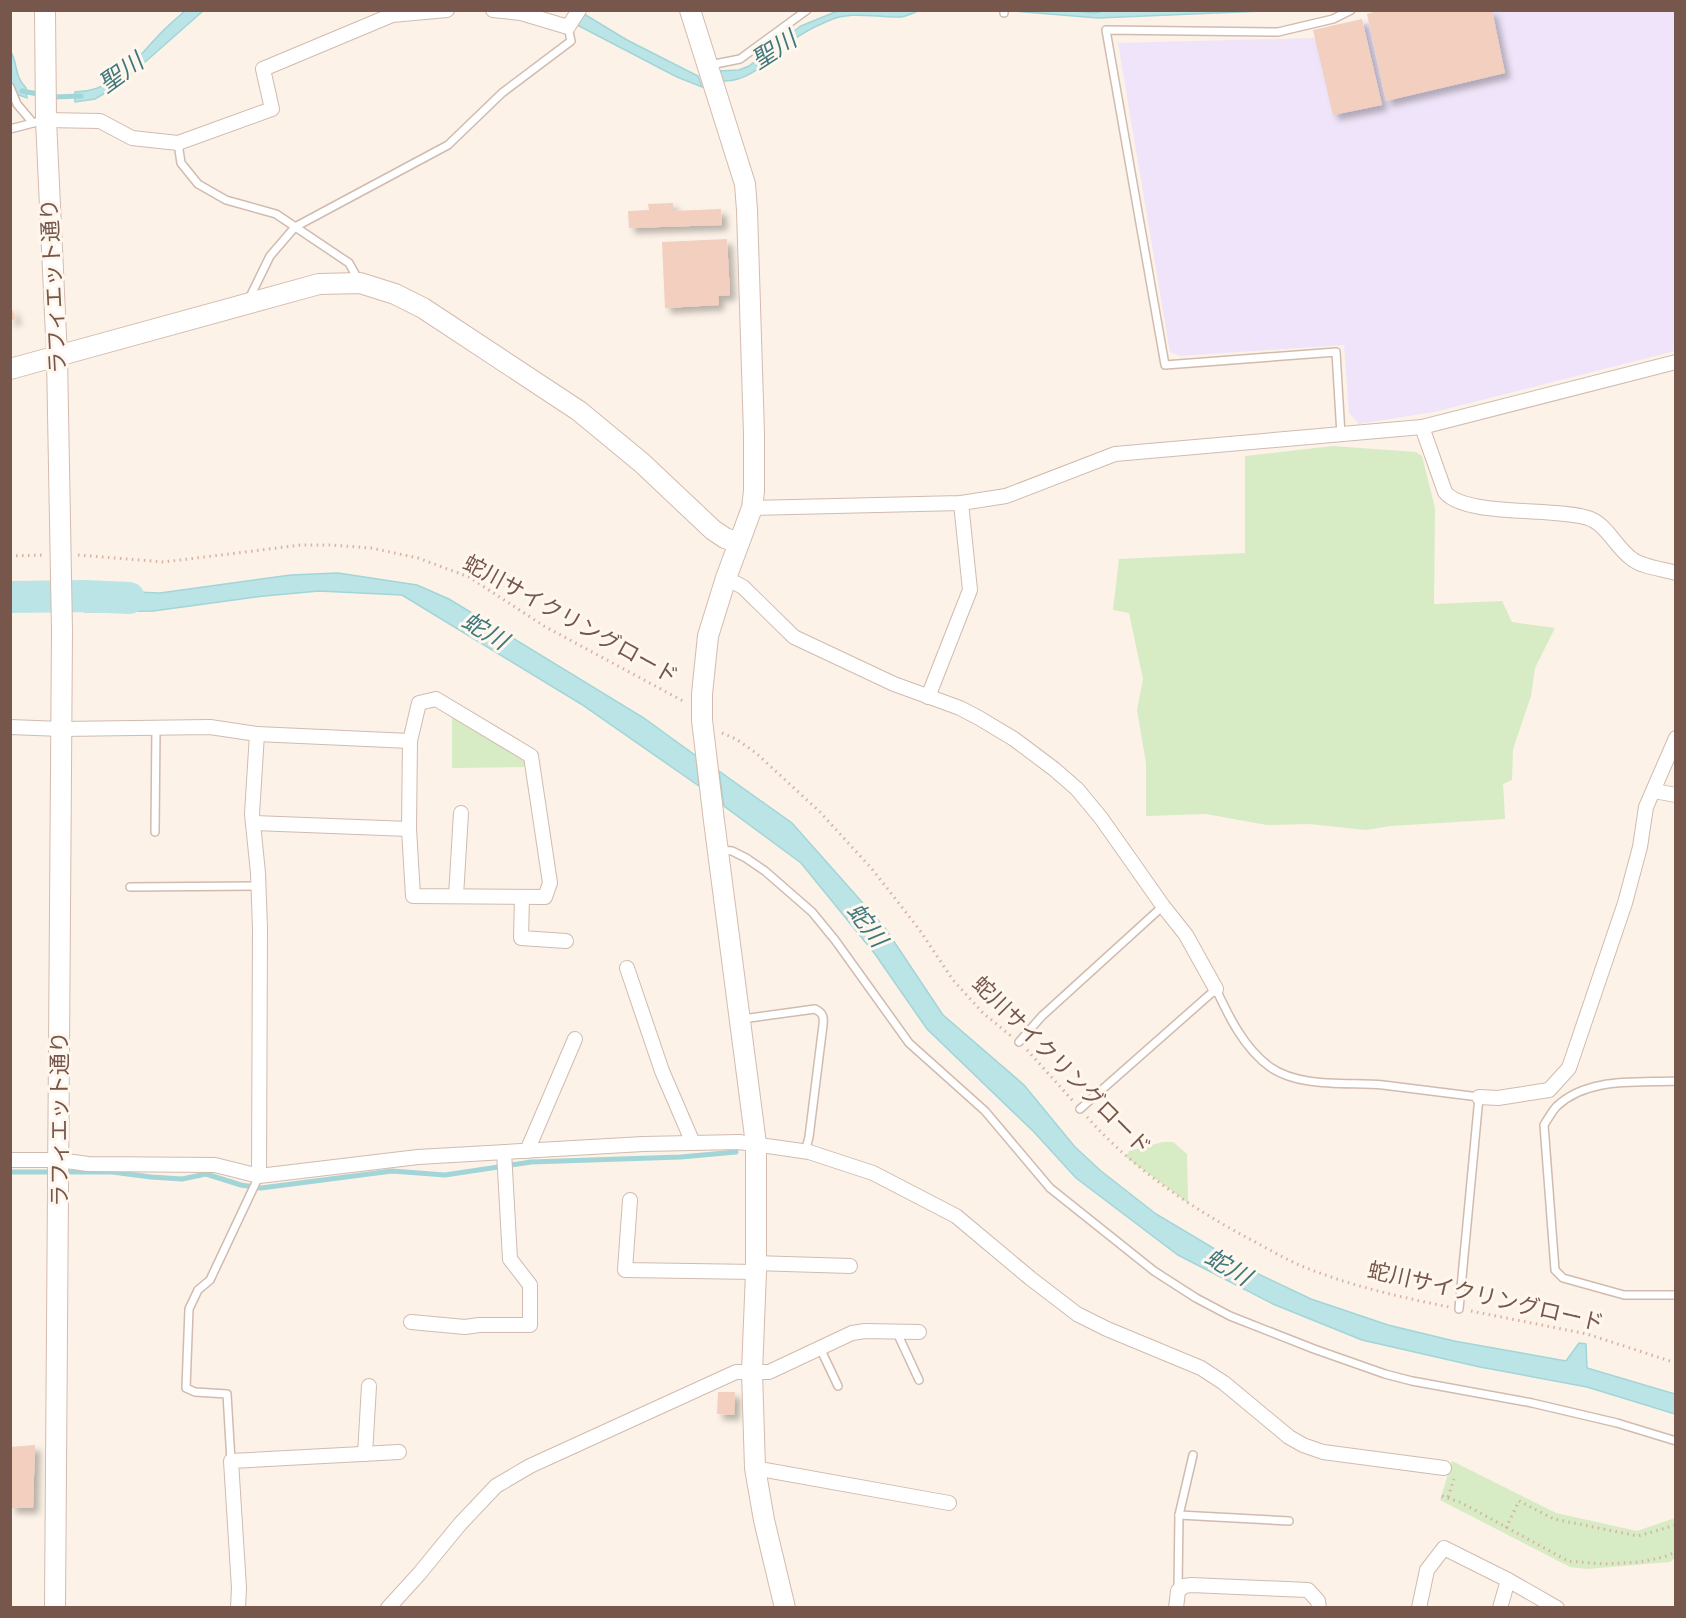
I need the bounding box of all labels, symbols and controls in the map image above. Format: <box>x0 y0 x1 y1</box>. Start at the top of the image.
water label: 聖川 <box>745 22 805 76</box>
water label: 聖川 <box>92 44 152 99</box>
street label: ラフィエット通り <box>34 198 72 374</box>
street label: 蛇川サイクリングロード <box>459 549 683 689</box>
water label: 蛇川 <box>457 606 513 656</box>
water label: 蛇川 <box>841 896 896 956</box>
street label: 蛇川サイクリングロード <box>967 970 1157 1160</box>
street label: ラフィエット通り <box>45 1031 73 1207</box>
water label: 蛇川 <box>1200 1241 1259 1294</box>
street label: 蛇川サイクリングロード <box>1365 1255 1607 1337</box>

